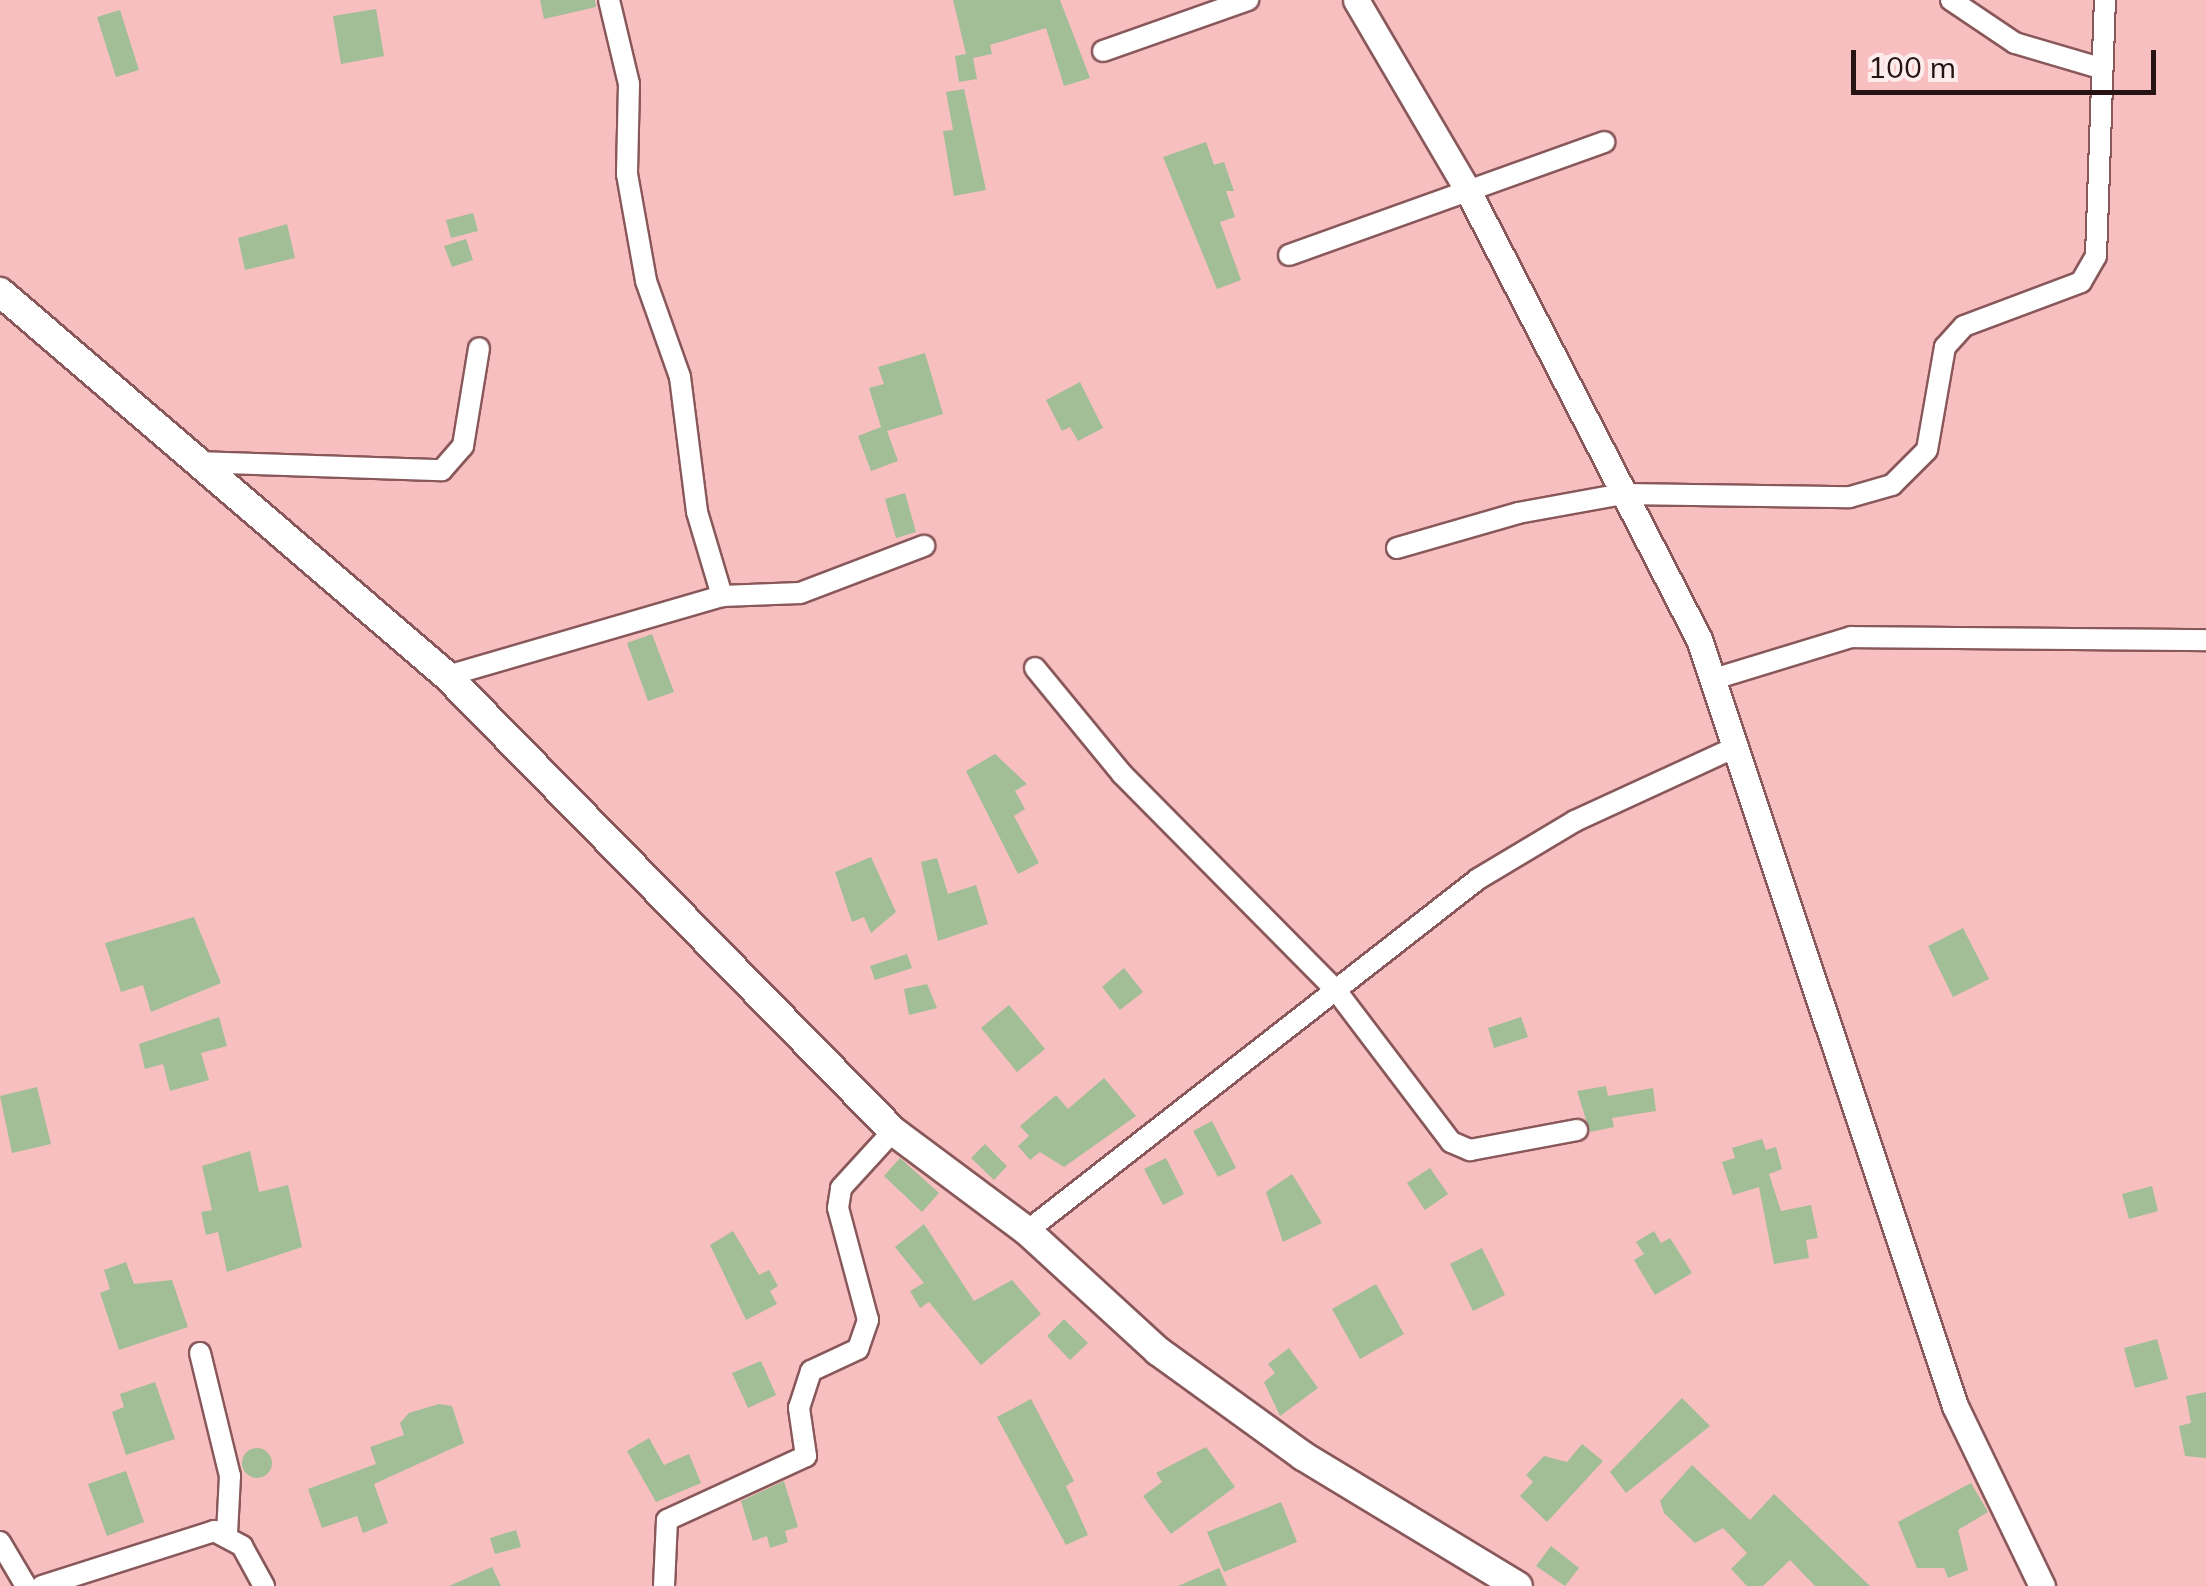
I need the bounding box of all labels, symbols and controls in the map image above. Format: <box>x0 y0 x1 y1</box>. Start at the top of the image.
scale bar <box>1856 30 2161 92</box>
text: 100 m <box>1868 48 1956 86</box>

